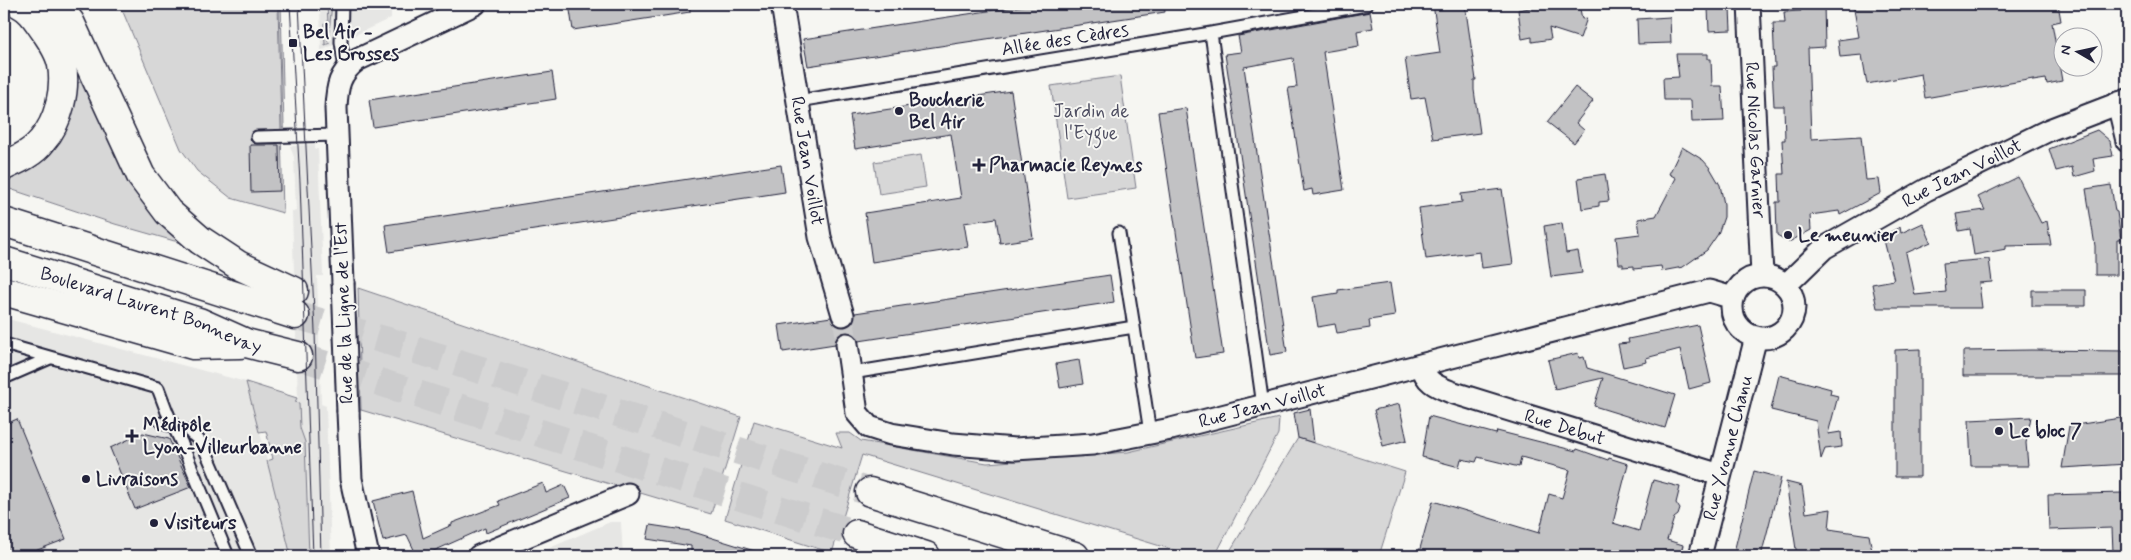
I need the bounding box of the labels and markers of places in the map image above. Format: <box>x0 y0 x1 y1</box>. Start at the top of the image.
place label: Bel Air - Les Brosses <box>303 20 400 67</box>
marker: Bel Air - Les Brosses <box>287 37 299 49</box>
place label: Boucherie Bel Air <box>909 88 985 135</box>
marker: Boucherie Bel Air <box>893 105 905 117</box>
place label: Pharmacie Reynes <box>989 153 1143 178</box>
marker: Pharmacie Reynes <box>973 159 985 171</box>
place label: Le meunier <box>1798 223 1897 248</box>
marker: Le meunier <box>1782 229 1794 241</box>
place label: Médipôle Lyon-Villeurbanne <box>143 413 302 460</box>
place label: Le bloc 7 <box>2009 419 2082 444</box>
marker: Le bloc 7 <box>1993 425 2005 437</box>
marker: Médipôle Lyon-Villeurbanne <box>125 429 139 443</box>
place label: Livraisons <box>96 467 178 492</box>
marker: Livraisons <box>80 473 92 485</box>
place label: Visiteurs <box>164 511 237 536</box>
marker: Visiteurs <box>148 517 160 529</box>

